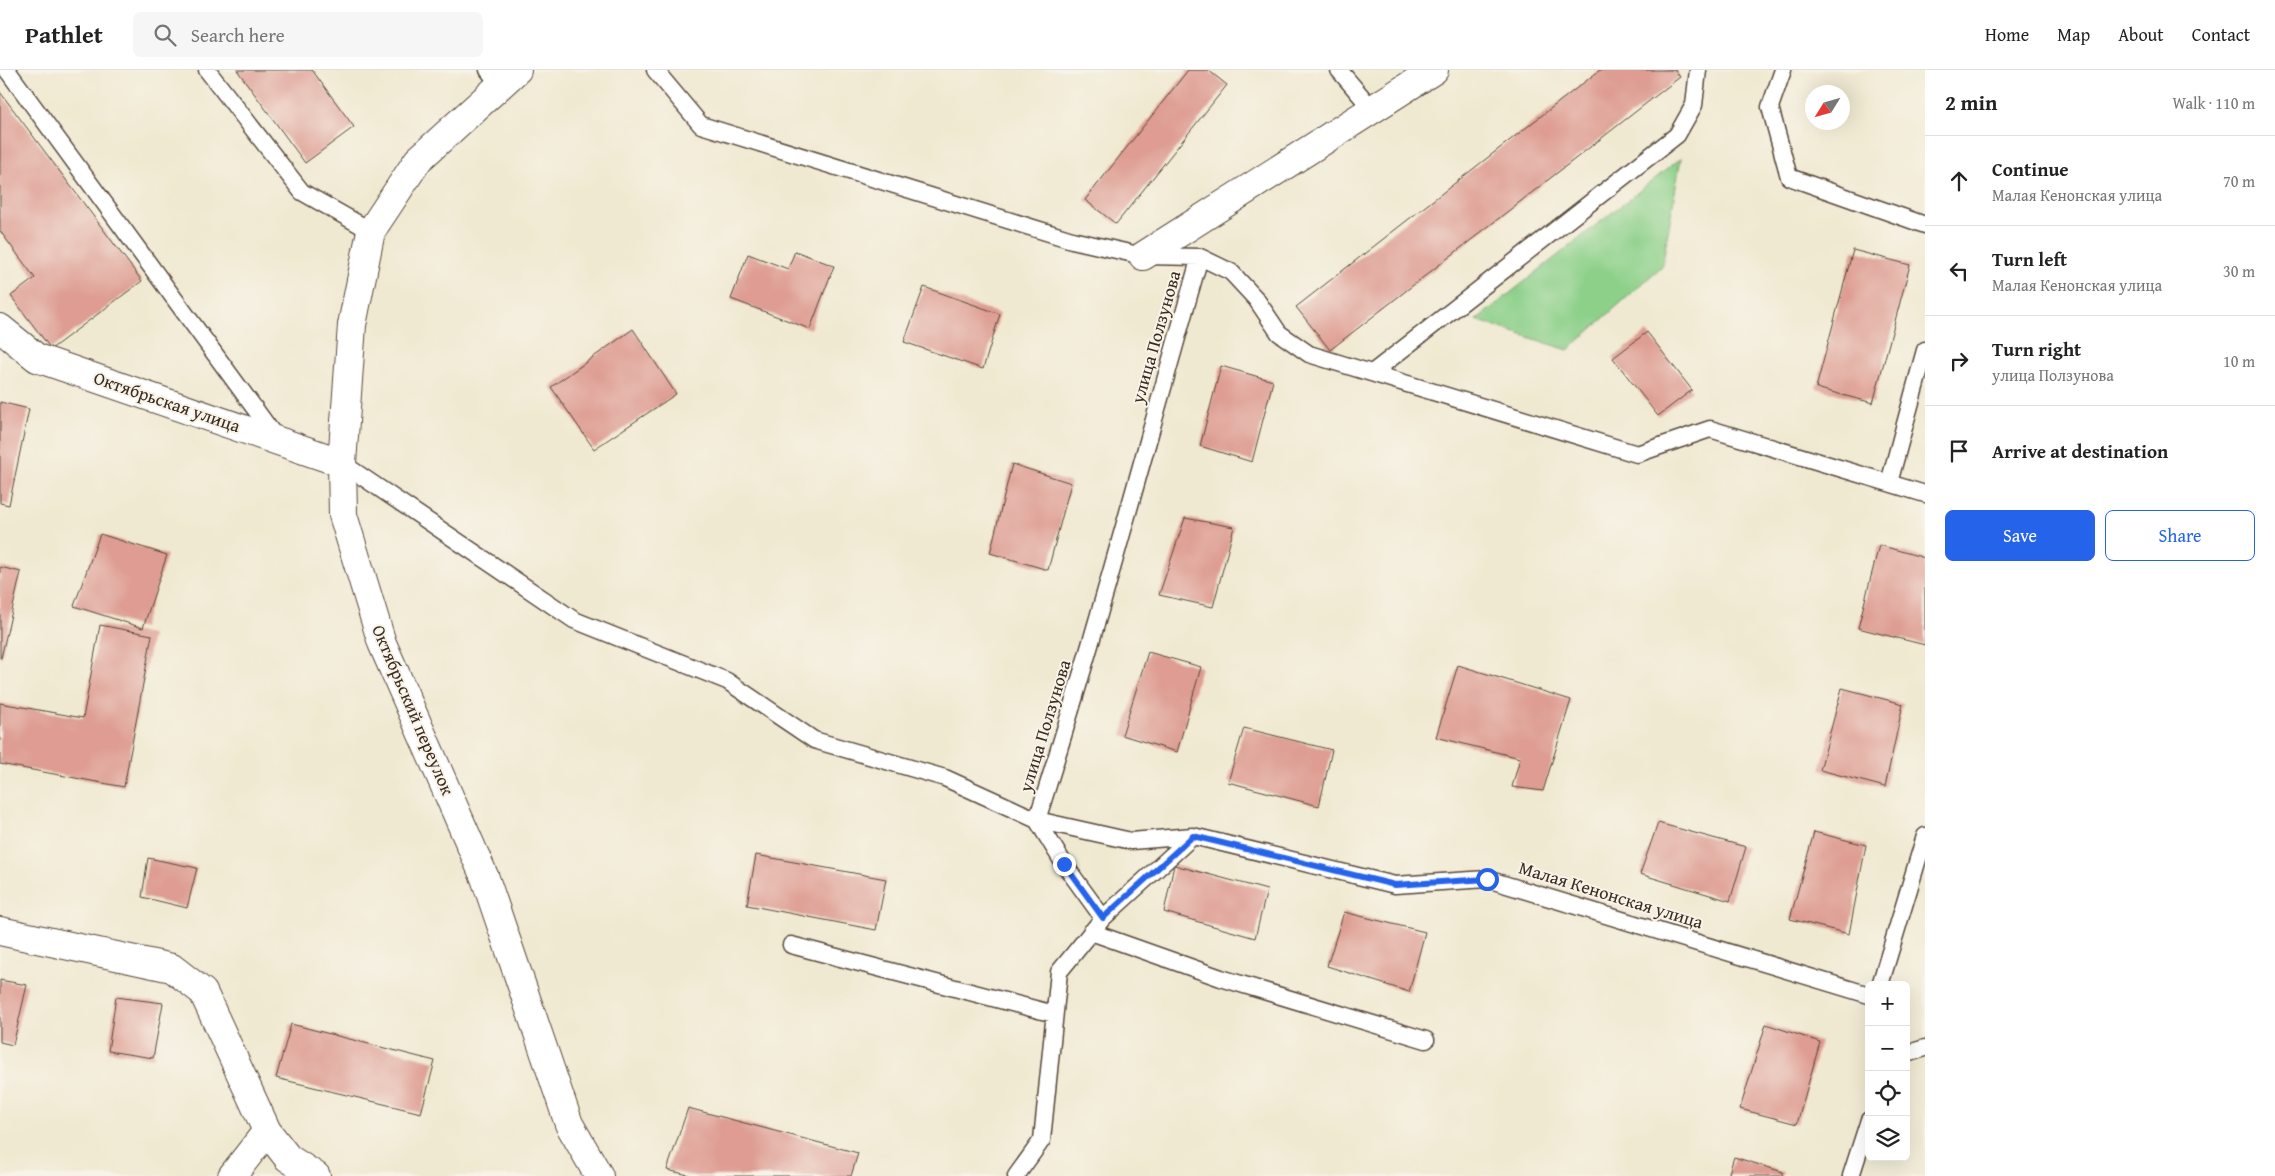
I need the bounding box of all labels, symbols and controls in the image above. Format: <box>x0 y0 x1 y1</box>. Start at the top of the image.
search box <box>133 12 483 57</box>
text: Pathlet <box>25 17 103 52</box>
icon: search <box>151 21 179 49</box>
text: Search here <box>191 21 285 49</box>
text: Home <box>1985 21 2029 48</box>
text: Map <box>2057 21 2090 48</box>
text: About <box>2118 21 2164 48</box>
text: Contact <box>2192 21 2250 48</box>
north arrow <box>1805 85 1850 130</box>
text: 2 min <box>1945 87 1997 118</box>
text: Walk · 110 m <box>2172 91 2255 115</box>
text: Continue <box>1992 155 2069 183</box>
icon: ahead <box>1945 167 1973 195</box>
text: 70 m <box>2223 169 2255 193</box>
text: Малая Кенонская улица <box>1992 183 2162 207</box>
text: Turn left <box>1992 245 2067 273</box>
icon: left <box>1945 257 1973 285</box>
text: 30 m <box>2223 259 2255 283</box>
street label: улица Ползунова <box>1123 267 1188 407</box>
text: Малая Кенонская улица <box>1992 273 2162 297</box>
text: Turn right <box>1992 335 2081 363</box>
icon: right <box>1945 347 1973 375</box>
text: 10 m <box>2223 349 2255 373</box>
text: улица Ползунова <box>1992 363 2114 387</box>
street label: Октябрьская улица <box>90 364 244 439</box>
icon: arrive <box>1945 437 1973 465</box>
text: Arrive at destination <box>1992 437 2168 465</box>
button: Save <box>1945 510 2095 561</box>
button: Share <box>2105 510 2255 561</box>
street label: Октябрьский переулок <box>365 620 462 800</box>
street label: улица Ползунова <box>1011 656 1078 796</box>
route end <box>1053 853 1076 876</box>
street label: Малая Кенонская улица <box>1516 854 1707 936</box>
route start <box>1476 868 1499 891</box>
map controls <box>1865 981 1910 1161</box>
button: + <box>1865 981 1910 1026</box>
button: − <box>1865 1026 1910 1071</box>
button: locate <box>1865 1071 1910 1116</box>
button: layers <box>1865 1116 1910 1161</box>

